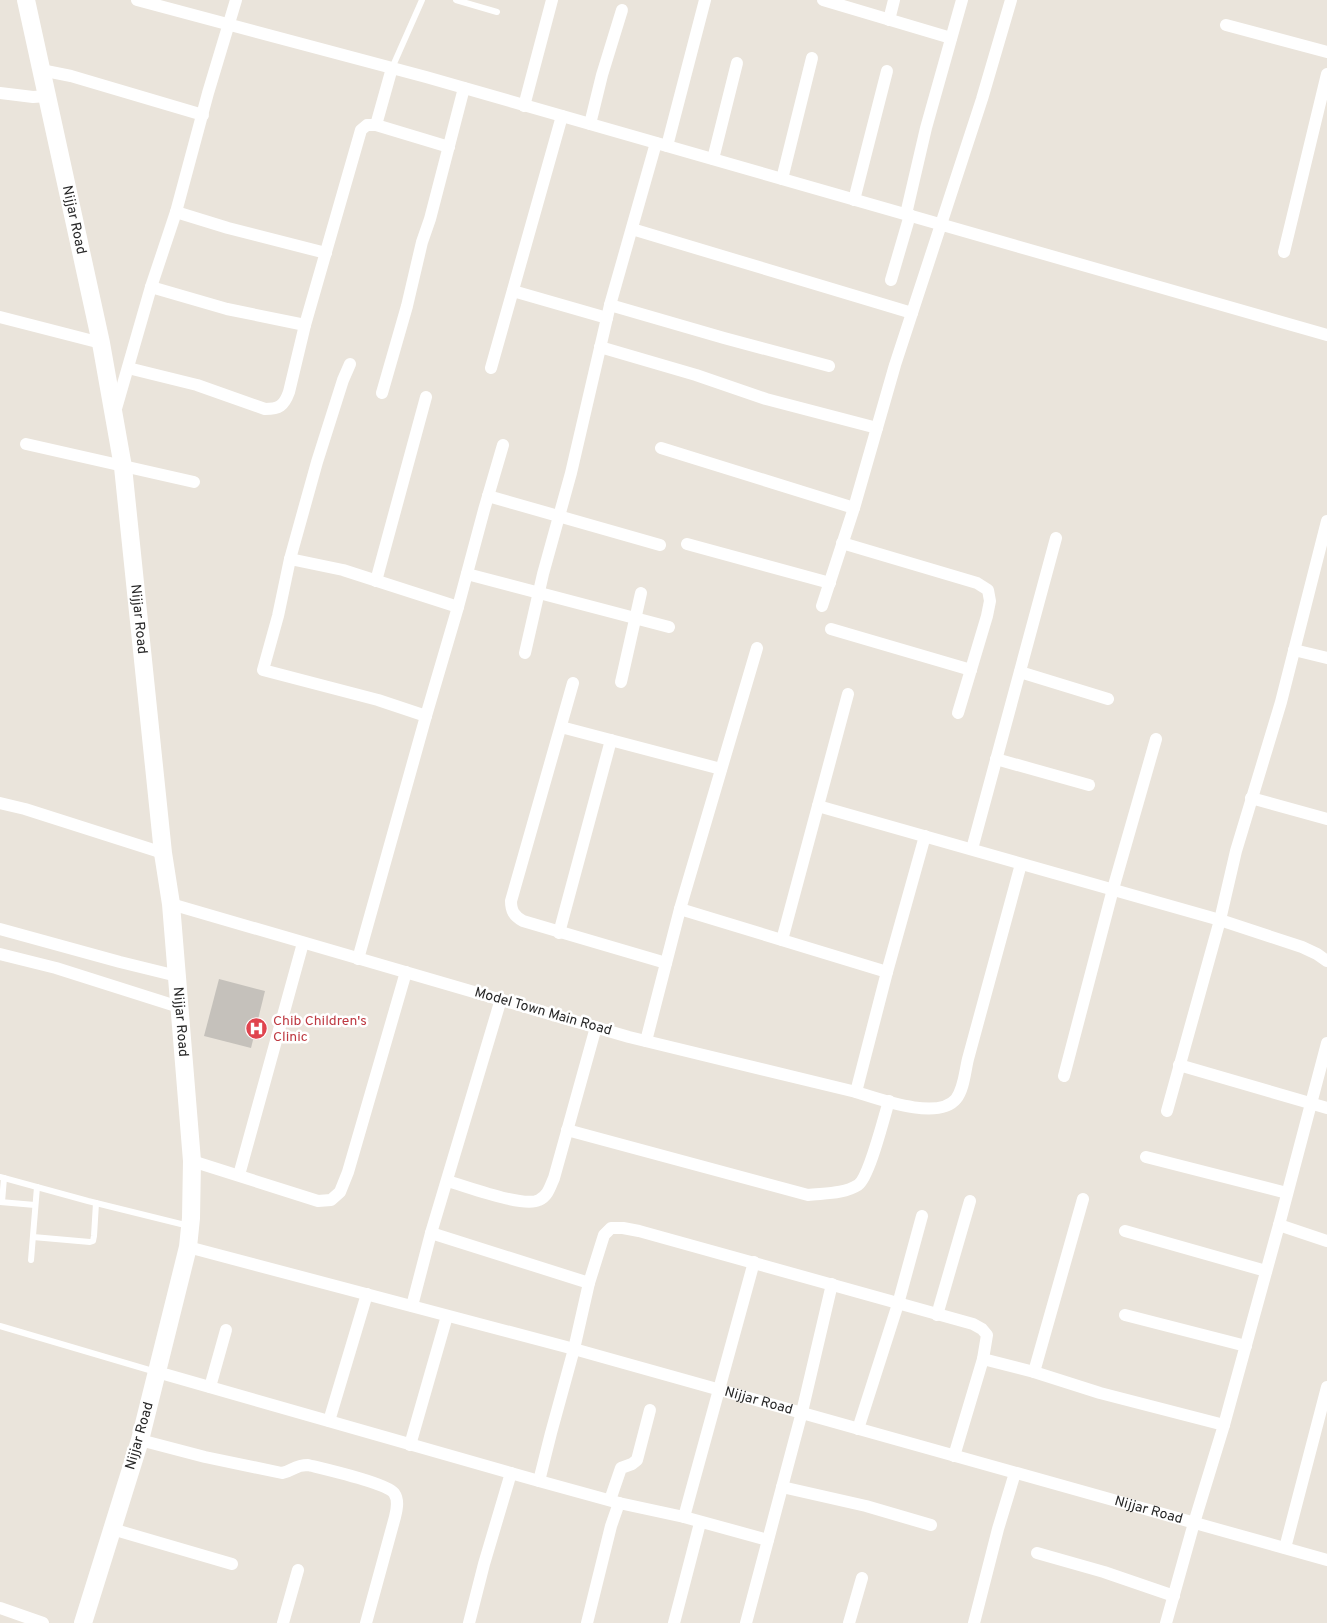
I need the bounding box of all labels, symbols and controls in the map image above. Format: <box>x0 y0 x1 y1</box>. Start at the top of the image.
street label: Nijjar Road <box>58 184 90 256</box>
street label: Nijjar Road <box>127 583 151 655</box>
street label: Model Town Main Road <box>472 984 614 1040</box>
street label: Nijjar Road <box>169 986 192 1057</box>
place label: Chib Children's Clinic <box>273 1013 367 1046</box>
hospital icon: Chib Children's Clinic <box>245 1017 269 1041</box>
street label: Nijjar Road <box>723 1383 795 1418</box>
street label: Nijjar Road <box>122 1400 158 1472</box>
street label: Nijjar Road <box>1113 1492 1185 1528</box>

